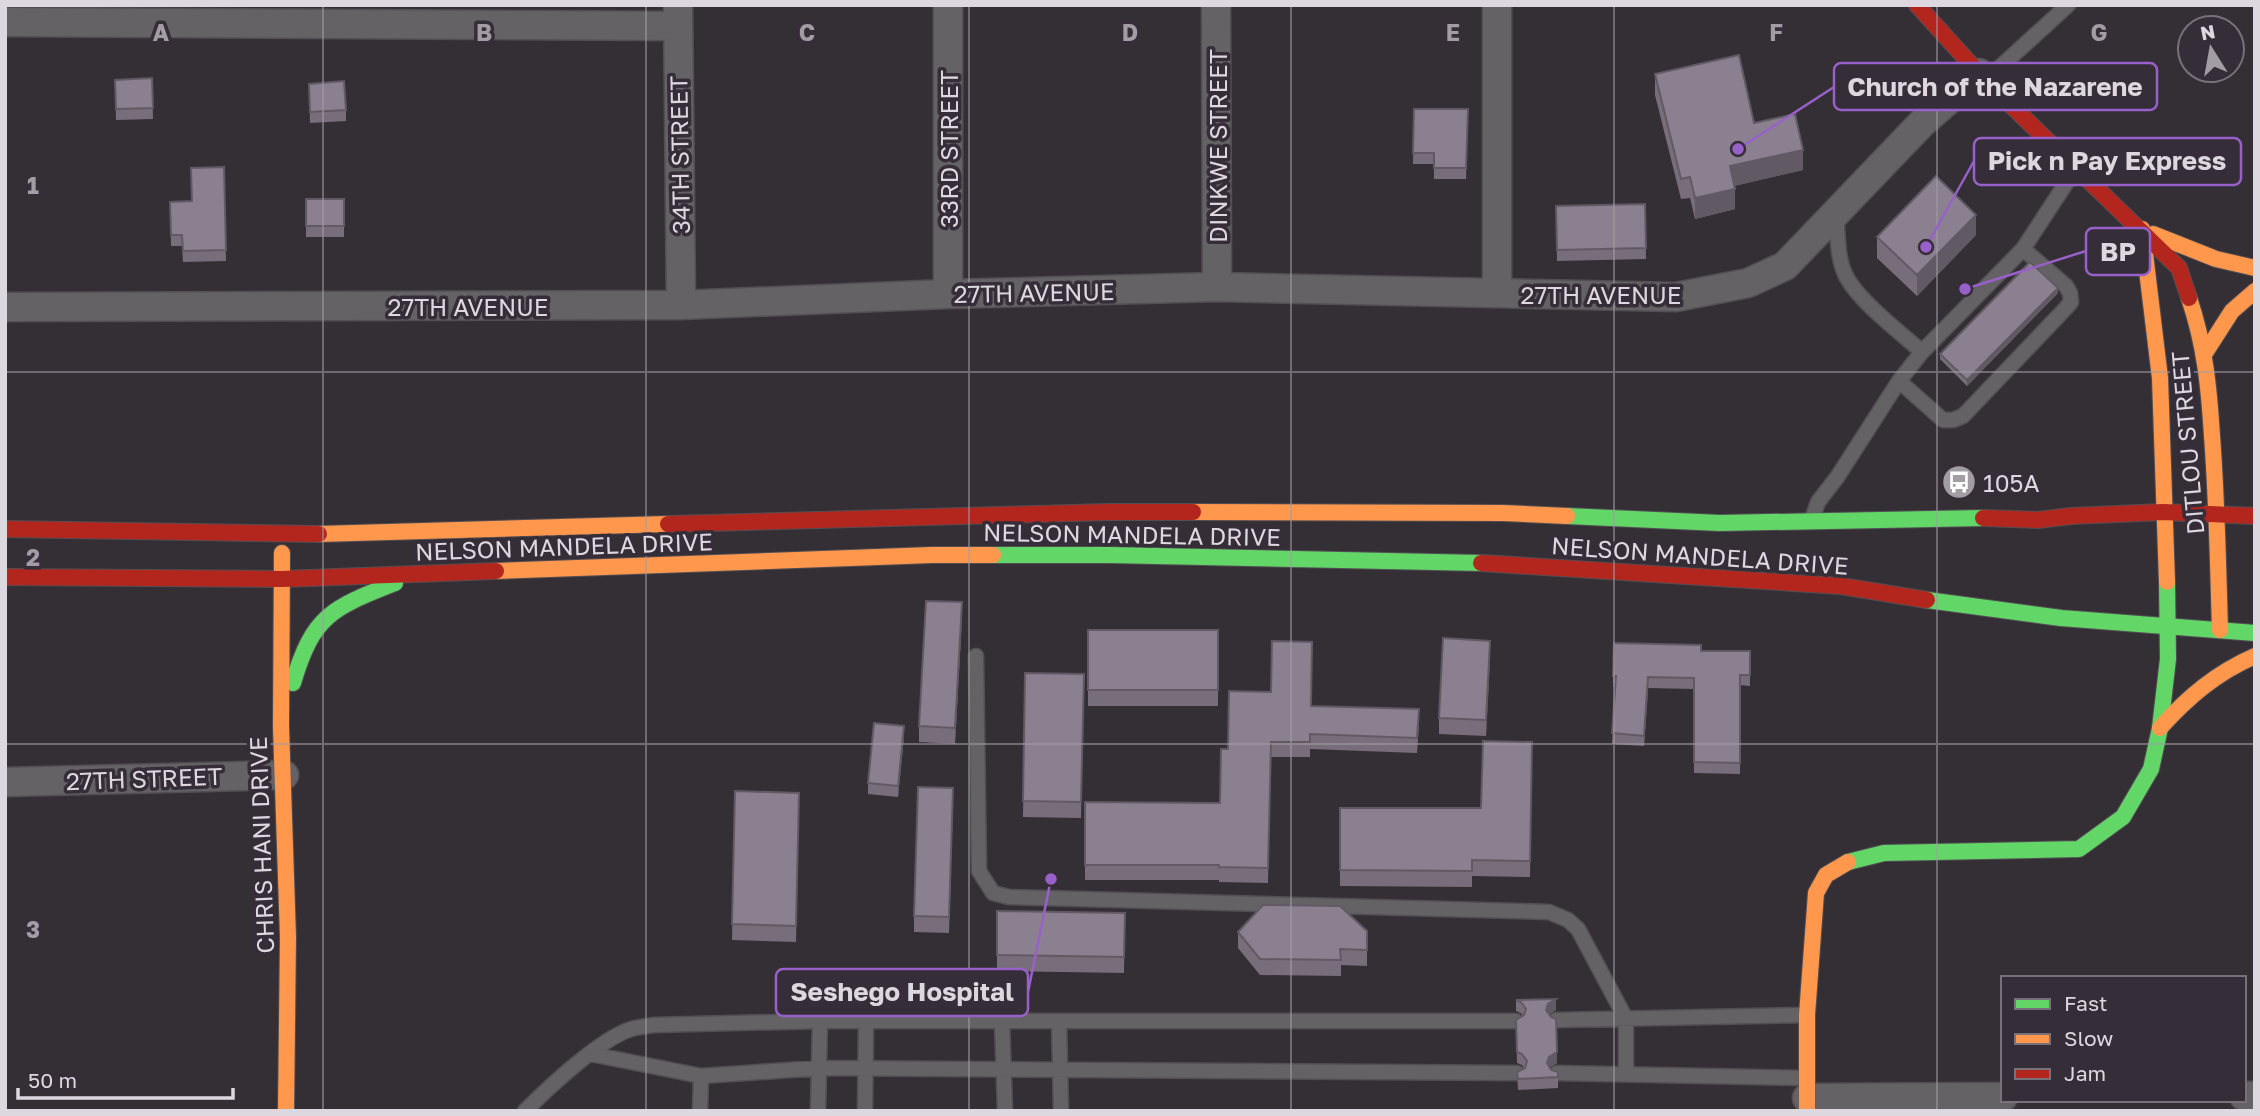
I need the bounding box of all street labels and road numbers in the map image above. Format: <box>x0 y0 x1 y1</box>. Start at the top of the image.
street label: DINKWE STREET <box>1203 49 1232 243</box>
street label: 33RD STREET <box>934 70 963 228</box>
street label: 34TH STREET <box>663 75 695 235</box>
street label: 27TH AVENUE <box>953 276 1115 308</box>
street label: 27TH AVENUE <box>1521 280 1681 309</box>
street label: 27TH AVENUE <box>388 292 548 321</box>
street label: DITLOU STREET <box>2165 350 2209 536</box>
street label: NELSON MANDELA DRIVE <box>983 517 1281 551</box>
street label: NELSON MANDELA DRIVE <box>415 526 713 566</box>
street label: NELSON MANDELA DRIVE <box>1550 530 1850 580</box>
street label: CHRIS HANI DRIVE <box>243 736 279 954</box>
street label: 27TH STREET <box>65 761 223 795</box>

